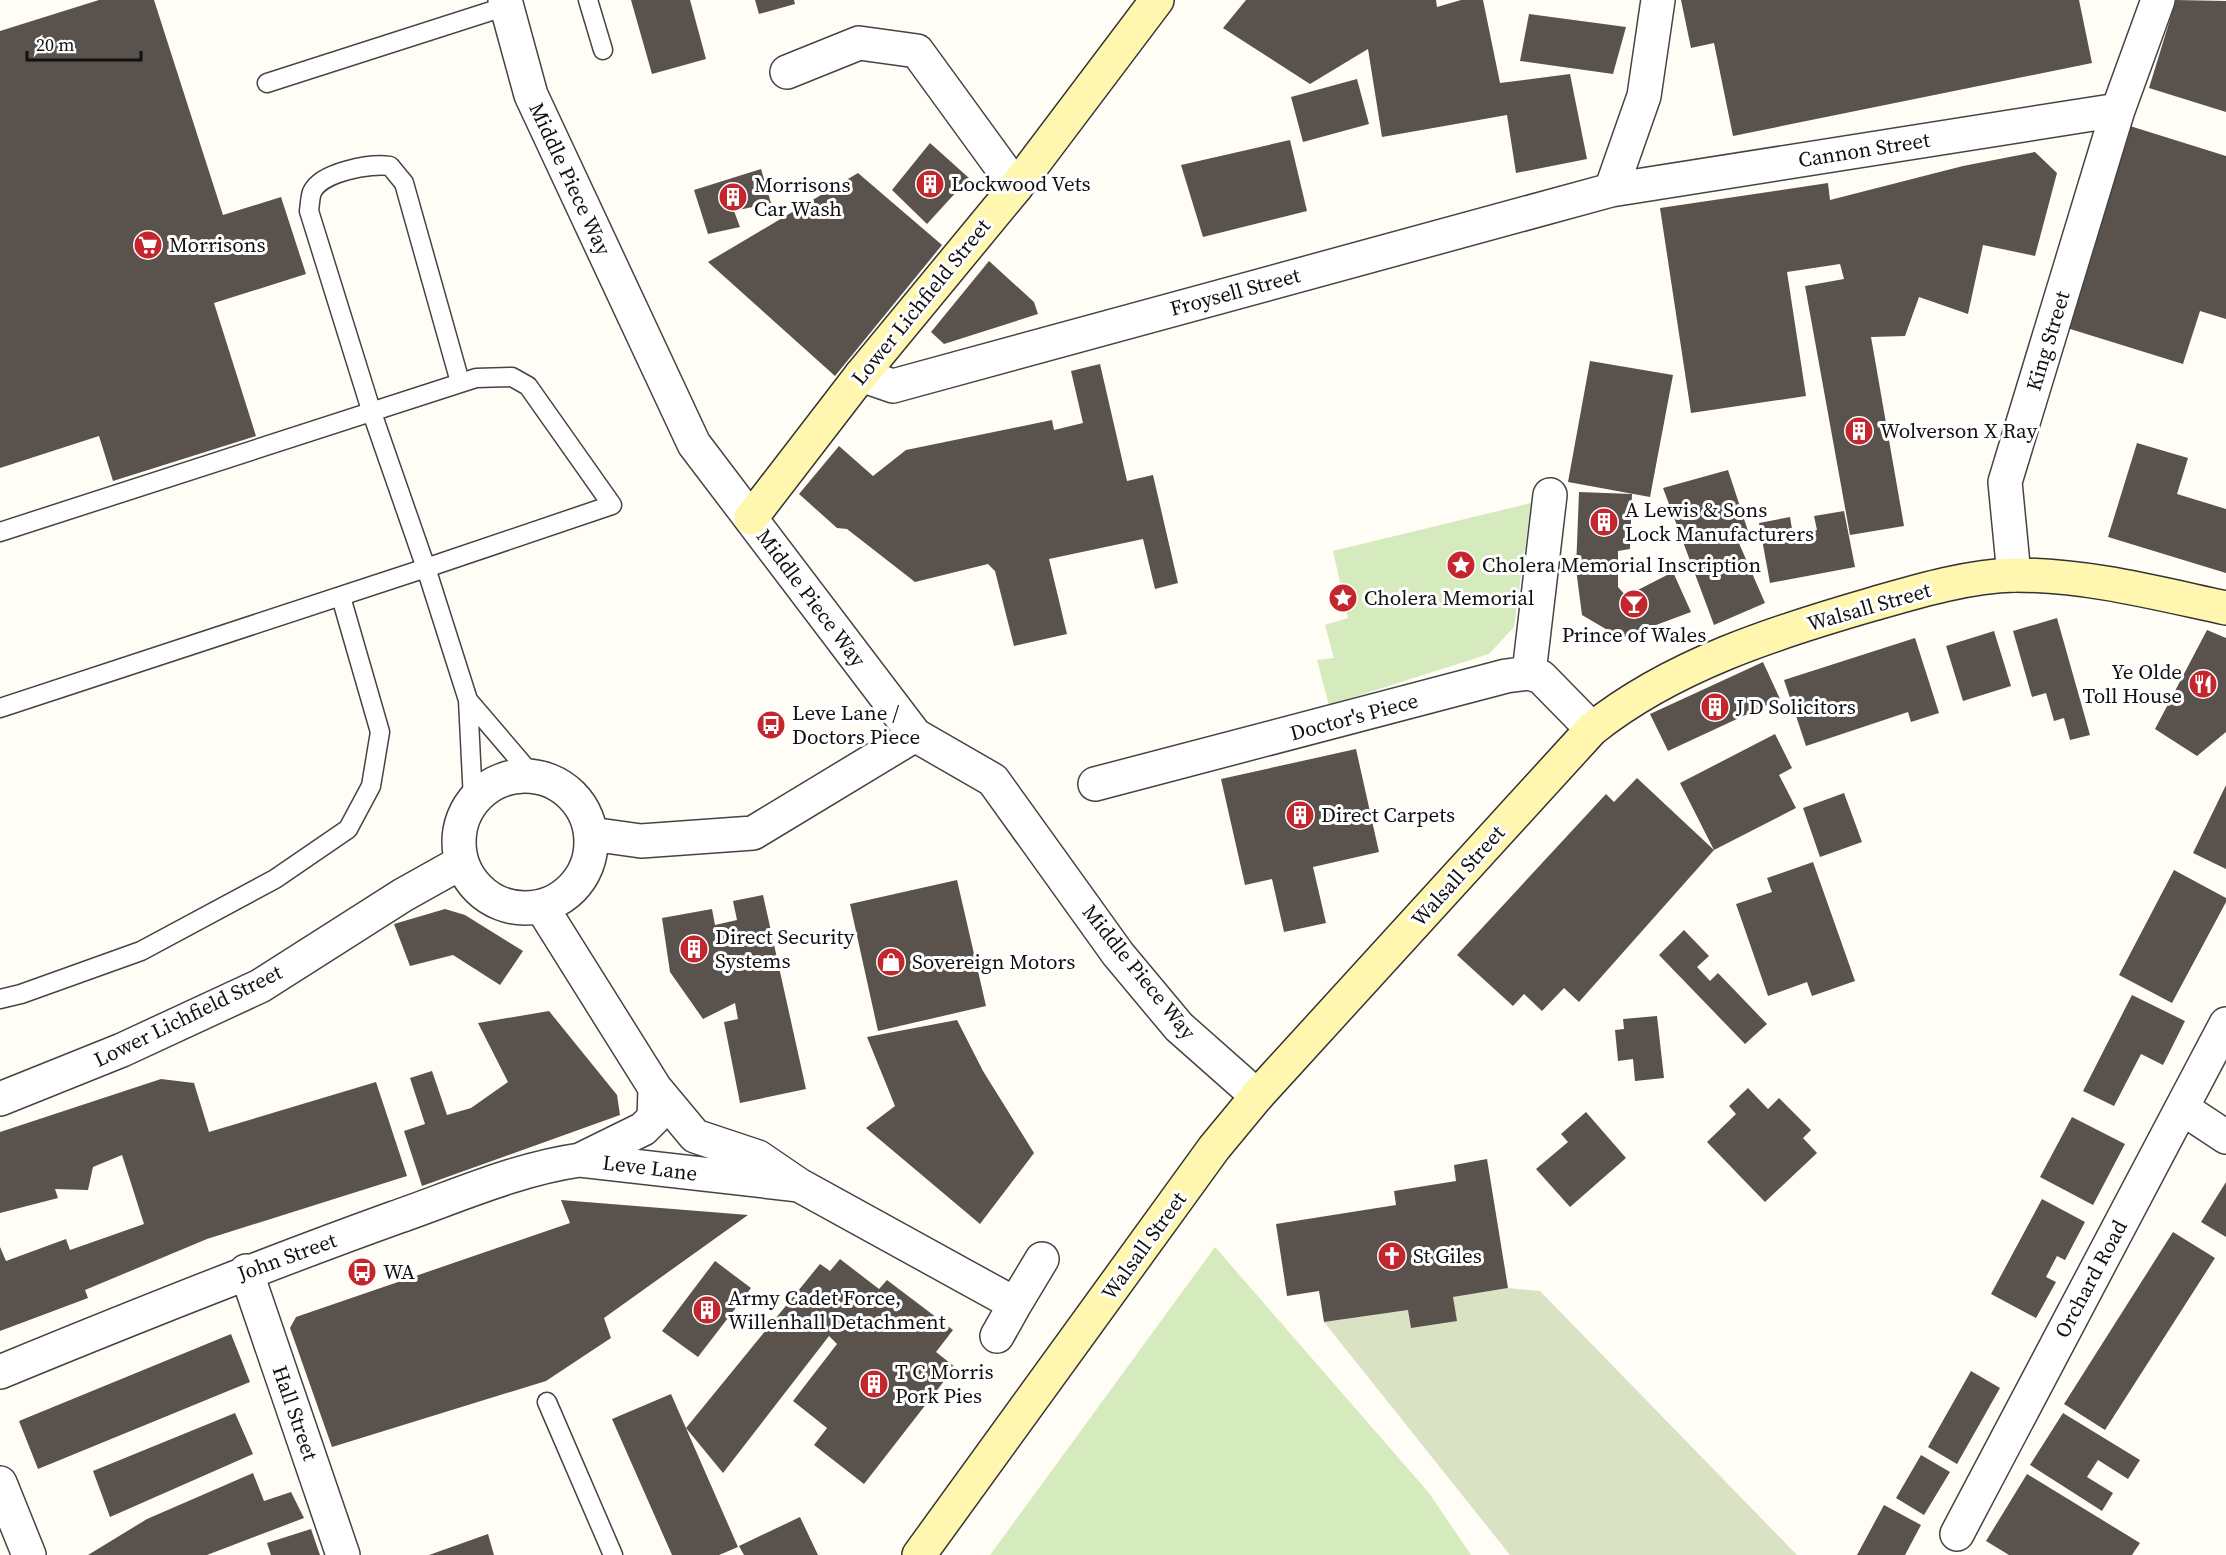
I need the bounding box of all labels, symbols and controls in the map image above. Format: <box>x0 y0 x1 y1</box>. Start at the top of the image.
scale bar <box>27 24 141 62</box>
text: 20 m <box>36 32 74 57</box>
street label: Middle Piece Way <box>522 98 619 260</box>
street label: Cannon Street <box>1796 125 1932 174</box>
building icon: Lockwood Vets <box>914 168 946 200</box>
place label: Lockwood Vets <box>951 169 1091 198</box>
place label: Morrisons Car Wash <box>754 170 851 223</box>
building icon: Morrisons Car Wash <box>717 181 749 213</box>
street label: Lower Lichfield Street <box>844 212 997 391</box>
supermarket icon: Morrisons <box>132 229 164 261</box>
place label: Morrisons <box>169 230 266 259</box>
street label: Froysell Street <box>1167 260 1303 323</box>
street label: King Street <box>2019 287 2077 394</box>
building icon: Wolverson X Ray <box>1843 415 1875 447</box>
place label: Wolverson X Ray <box>1880 416 2038 445</box>
place label: A Lewis & Sons Lock Manufacturers <box>1625 495 1814 548</box>
building icon: A Lewis & Sons Lock Manufacturers <box>1588 506 1620 538</box>
street label: Middle Piece Way <box>750 523 873 673</box>
place icon: Cholera Memorial Inscription <box>1445 549 1477 581</box>
place label: Cholera Memorial Inscription <box>1482 550 1762 579</box>
street label: Walsall Street <box>1804 575 1934 638</box>
place icon: Cholera Memorial <box>1327 582 1359 614</box>
place label: Cholera Memorial <box>1364 583 1534 612</box>
bar icon: Prince of Wales <box>1618 588 1650 620</box>
place label: Prince of Wales <box>1562 620 1706 649</box>
place label: Ye Olde Toll House <box>2083 657 2182 710</box>
restaurant icon: Ye Olde Toll House <box>2187 668 2219 700</box>
street label: Doctor's Piece <box>1287 685 1421 748</box>
building icon: J D Solicitors <box>1699 691 1731 723</box>
place label: J D Solicitors <box>1735 692 1856 721</box>
place label: Leve Lane / Doctors Piece <box>792 698 920 751</box>
bus stop icon: Leve Lane / Doctors Piece <box>755 709 787 741</box>
building icon: Direct Carpets <box>1284 799 1316 831</box>
place label: Direct Carpets <box>1321 800 1455 829</box>
street label: Walsall Street <box>1404 819 1511 933</box>
street label: Middle Piece Way <box>1076 898 1203 1045</box>
place label: Direct Security Systems <box>715 922 854 975</box>
building icon: Direct Security Systems <box>678 933 710 965</box>
shop icon: Sovereign Motors <box>875 946 907 978</box>
place label: Sovereign Motors <box>912 947 1075 976</box>
street label: Lower Lichfield Street <box>89 957 287 1074</box>
street label: Leve Lane <box>601 1147 699 1188</box>
street label: Walsall Street <box>1094 1186 1193 1306</box>
street label: Orchard Road <box>2047 1215 2134 1343</box>
street label: John Street <box>232 1225 340 1288</box>
church icon: St Giles <box>1376 1240 1408 1272</box>
place label: St Giles <box>1413 1241 1482 1270</box>
bus stop icon: WA <box>346 1256 378 1288</box>
place label: WA <box>383 1257 415 1286</box>
place label: Army Cadet Force, Willenhall Detachment <box>728 1283 946 1336</box>
building icon: Army Cadet Force, Willenhall Detachment <box>691 1294 723 1326</box>
place label: T C Morris Pork Pies <box>895 1357 994 1410</box>
street label: Hall Street <box>266 1362 325 1464</box>
building icon: T C Morris Pork Pies <box>858 1368 890 1400</box>

